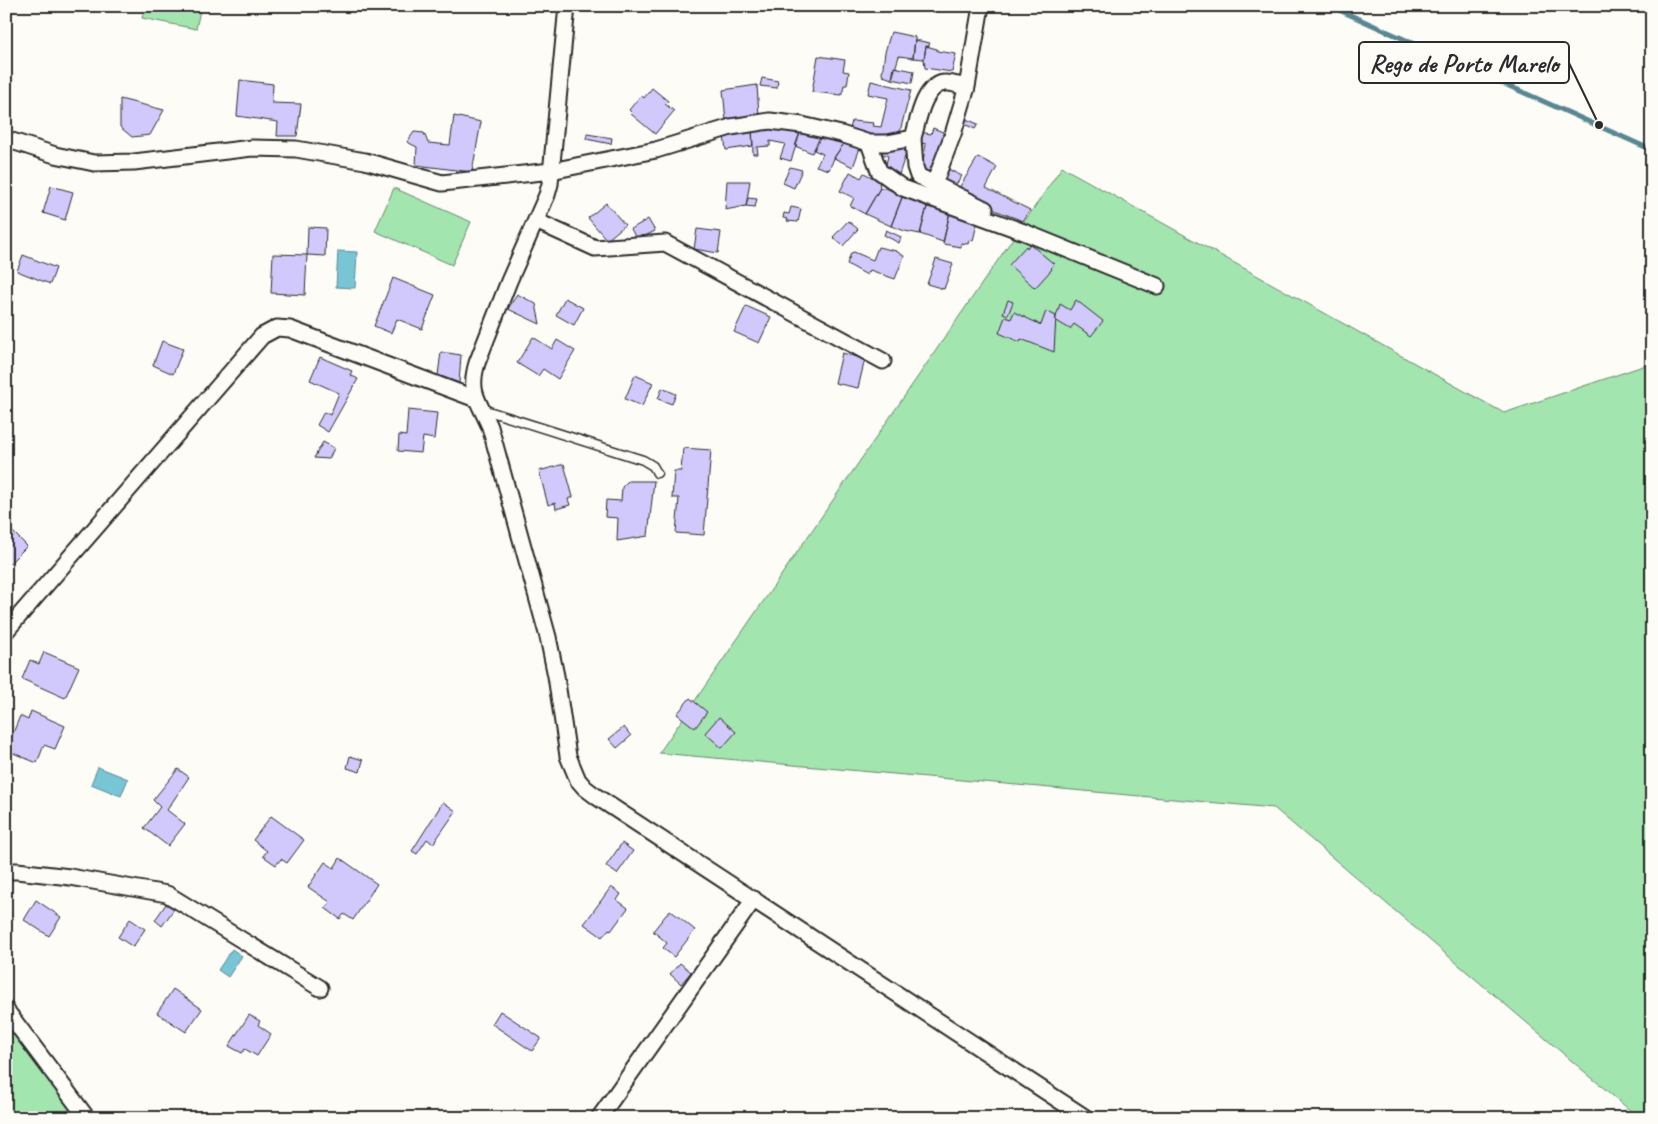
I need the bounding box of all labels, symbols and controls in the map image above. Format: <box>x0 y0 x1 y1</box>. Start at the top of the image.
callout: Rego de Porto Marelo <box>1359 42 1569 83</box>
text: Rego de Porto Marelo <box>1369 47 1561 80</box>

